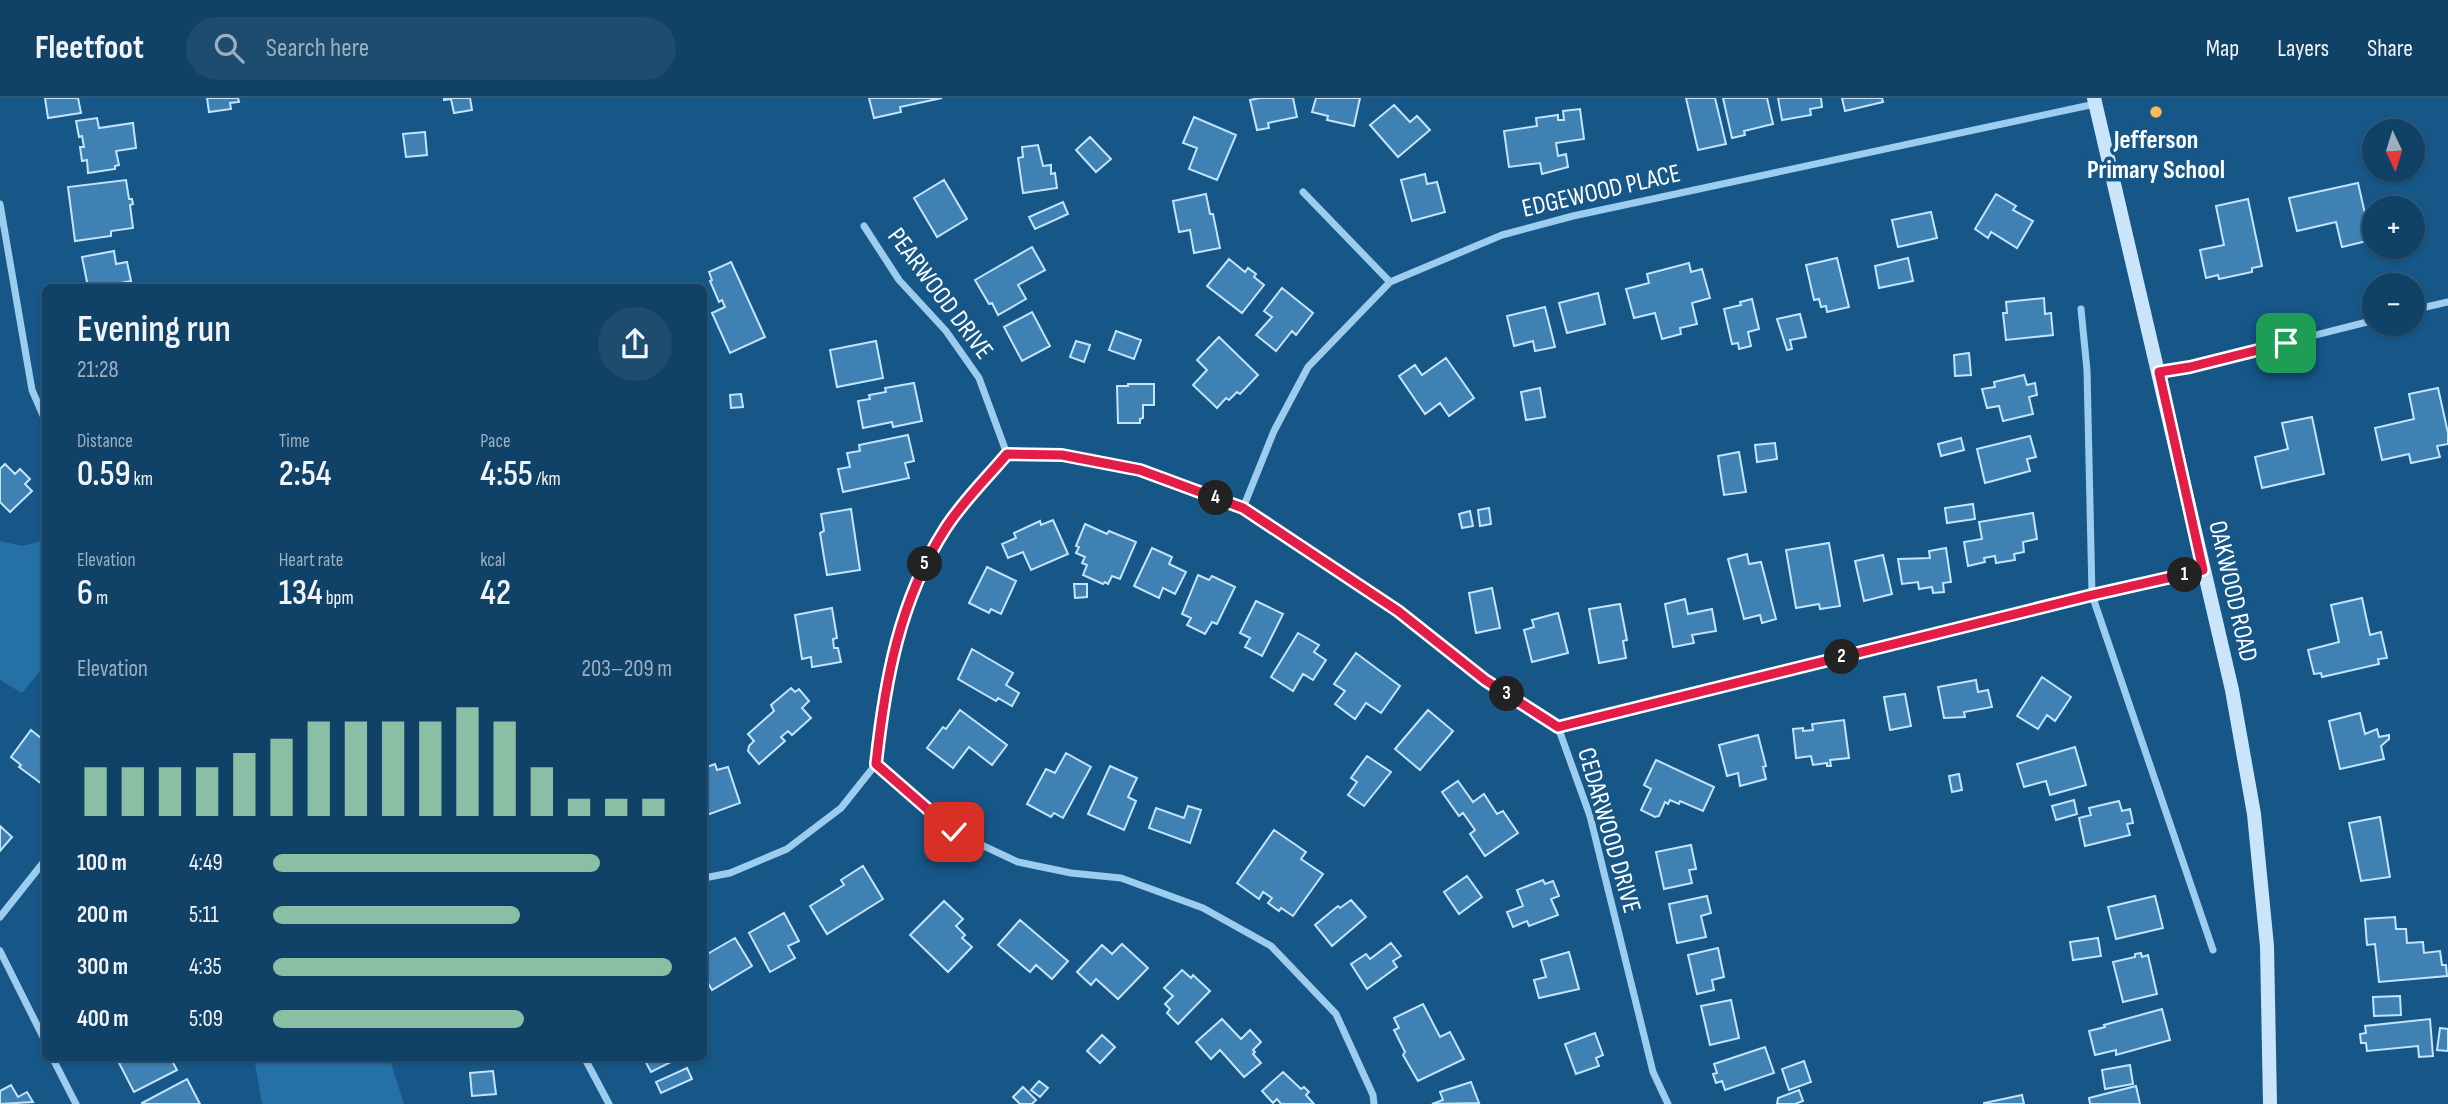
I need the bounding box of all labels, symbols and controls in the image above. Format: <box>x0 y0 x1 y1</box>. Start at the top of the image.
search box <box>186 17 676 80</box>
text: Fleetfoot <box>35 28 144 68</box>
icon: search <box>210 29 248 67</box>
text: Search here <box>266 33 369 64</box>
text: Map <box>2206 34 2239 63</box>
text: Layers <box>2277 34 2329 63</box>
text: Share <box>2367 34 2413 63</box>
marker: Jefferson Primary School <box>2148 104 2164 120</box>
north arrow <box>2362 119 2426 182</box>
map controls <box>2362 119 2425 336</box>
place label: Jefferson Primary School <box>2087 125 2225 186</box>
street label: EDGEWOOD PLACE <box>1519 158 1684 225</box>
button: + <box>2362 196 2425 259</box>
street label: PEARWOOD DRIVE <box>880 222 999 366</box>
button: − <box>2362 273 2425 336</box>
text: Evening run <box>77 307 231 352</box>
button: share <box>598 307 672 381</box>
pin <box>2256 313 2316 373</box>
icon: arrive <box>2267 324 2305 362</box>
text: 21:28 <box>77 356 119 384</box>
text: Distance <box>77 430 133 453</box>
text: Time <box>279 430 310 453</box>
text: Pace <box>480 430 511 453</box>
text: 0.59 <box>77 453 131 496</box>
text: 2:54 <box>279 453 331 496</box>
text: 4:55 <box>480 453 533 496</box>
text: km <box>131 468 153 491</box>
text: /km <box>533 468 561 491</box>
pin: 4 <box>1198 480 1234 516</box>
text: 4 <box>1211 486 1220 509</box>
street label: OAKWOOD ROAD <box>2201 518 2264 665</box>
pin: 5 <box>908 546 942 582</box>
text: Elevation <box>77 549 136 572</box>
text: Heart rate <box>279 549 344 572</box>
text: kcal <box>480 549 505 572</box>
text: 5 <box>920 552 929 575</box>
pin: 1 <box>2168 558 2202 592</box>
text: 1 <box>2181 563 2188 586</box>
text: 6 <box>77 572 93 615</box>
text: 134 <box>279 572 323 615</box>
text: 42 <box>480 572 511 615</box>
text: m <box>93 587 108 610</box>
text: bpm <box>323 587 354 610</box>
pin: 2 <box>1825 640 1860 674</box>
text: 2 <box>1837 645 1846 668</box>
text: Elevation <box>77 655 148 683</box>
text: 203–209 m <box>581 655 672 683</box>
pin: 3 <box>1490 676 1524 712</box>
text: 3 <box>1502 682 1511 705</box>
street label: CEDARWOOD DRIVE <box>1570 744 1647 917</box>
pin <box>924 802 984 862</box>
icon: check <box>935 813 973 851</box>
text: 100 m <box>77 849 127 877</box>
text: 4:49 <box>189 849 223 877</box>
text: 200 m <box>77 901 128 929</box>
text: 5:11 <box>189 901 219 929</box>
text: 300 m <box>77 953 128 981</box>
text: 4:35 <box>189 953 222 981</box>
text: 400 m <box>77 1005 128 1033</box>
text: 5:09 <box>189 1005 223 1033</box>

